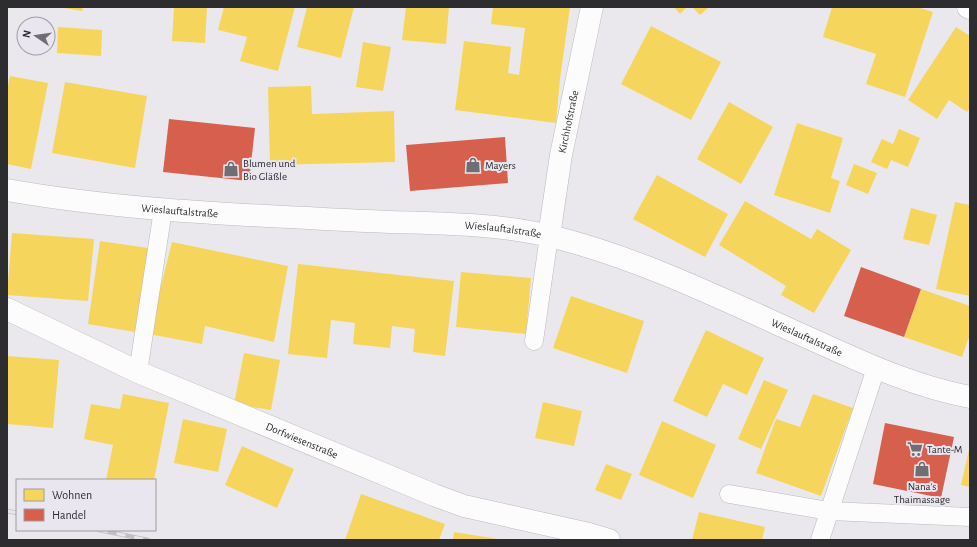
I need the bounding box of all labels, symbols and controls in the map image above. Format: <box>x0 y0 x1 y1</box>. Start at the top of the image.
north arrow <box>16 16 56 56</box>
text: N <box>21 29 33 39</box>
street label: Kirchhofstraße <box>556 89 580 154</box>
shop icon: Mayers <box>464 156 482 174</box>
place label: Blumen und Bio Gläßle <box>243 158 296 182</box>
shop icon: Blumen und Bio Gläßle <box>222 160 240 178</box>
place label: Mayers <box>485 160 516 171</box>
street label: Wieslauftalstraße <box>141 202 218 219</box>
street label: Wieslauftalstraße <box>464 219 542 239</box>
street label: Wieslauftalstraße <box>770 316 844 358</box>
street label: Dorfwiesenstraße <box>264 420 340 460</box>
supermarket icon: Tante-M <box>906 440 924 458</box>
place label: Tante-M <box>927 444 963 455</box>
shop icon: Nana's Thaimassage <box>913 460 931 478</box>
legend <box>16 479 156 531</box>
place label: Nana's Thaimassage <box>894 481 950 505</box>
text: Wohnen <box>52 489 92 501</box>
text: Handel <box>52 509 86 521</box>

